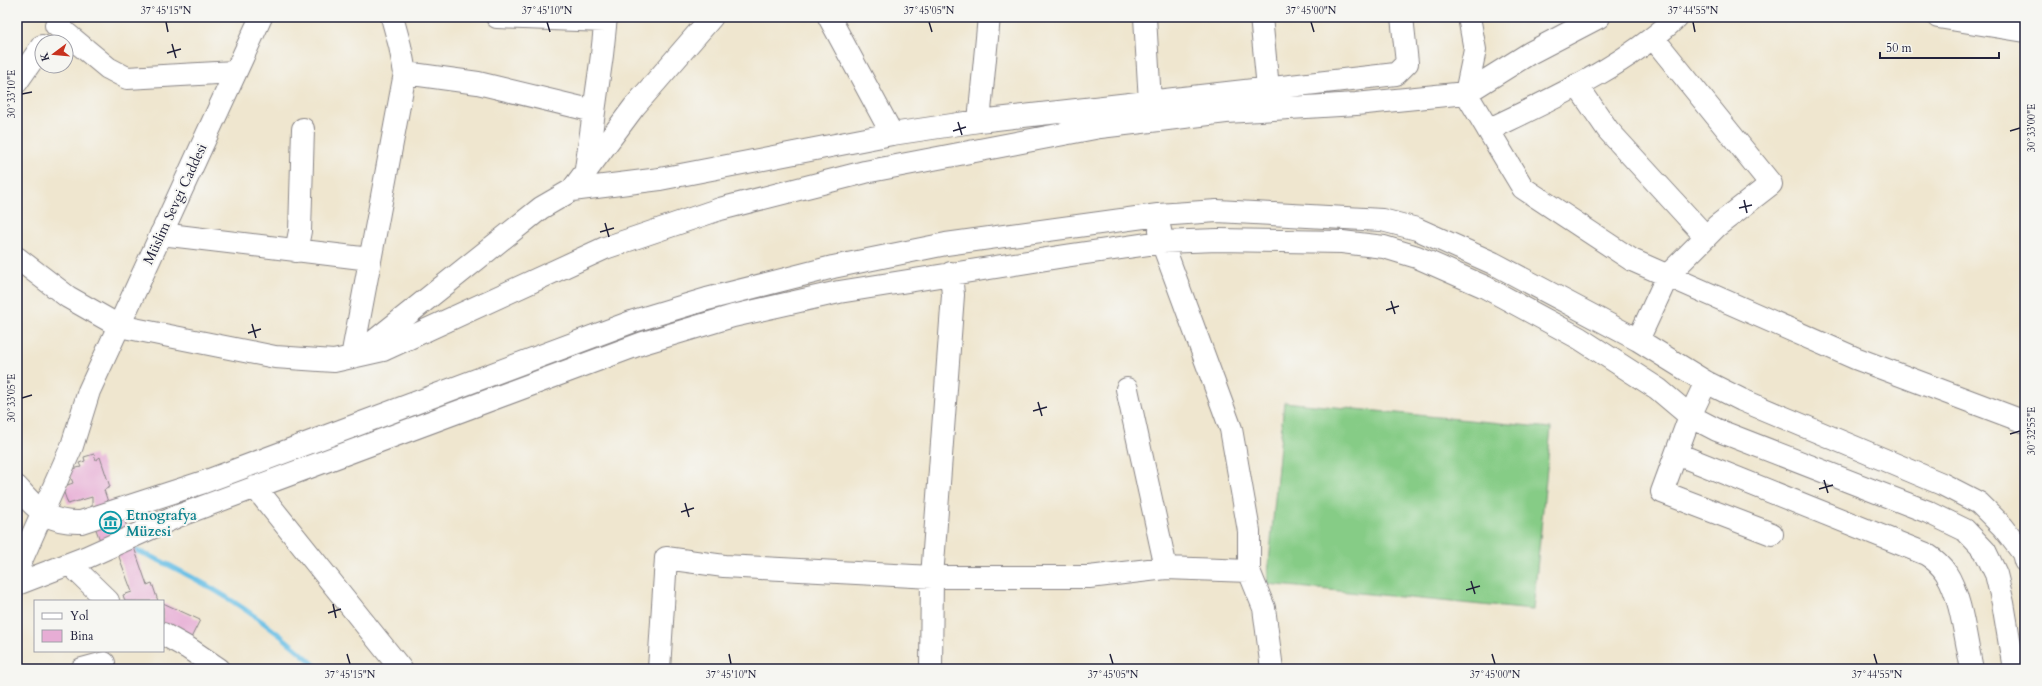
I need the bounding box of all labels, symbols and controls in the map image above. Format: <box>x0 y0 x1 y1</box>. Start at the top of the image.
text: 37°45'15"N <box>141 4 192 18</box>
text: 37°45'10"N <box>522 4 573 18</box>
text: 37°45'05"N <box>904 4 955 18</box>
text: 37°45'00"N <box>1286 4 1337 18</box>
text: 37°44'55"N <box>1668 4 1719 18</box>
north arrow <box>34 34 74 74</box>
scale bar <box>1880 34 1999 60</box>
text: 50 m <box>1886 40 1913 56</box>
text: K <box>36 50 53 63</box>
text: 30°33'10"E <box>5 70 19 118</box>
text: 30°33'00"E <box>2025 104 2039 152</box>
street label: Müslim Sevgi Caddesi <box>139 140 211 268</box>
text: 30°33'05"E <box>5 374 19 422</box>
text: 30°32'55"E <box>2025 407 2039 455</box>
place label: Etnografya Müzesi <box>126 506 197 541</box>
museum icon: Etnografya Müzesi <box>97 510 123 536</box>
legend <box>34 600 164 652</box>
text: Yol <box>70 608 89 624</box>
text: Bina <box>70 628 94 644</box>
text: 37°45'15"N <box>325 668 376 682</box>
text: 37°45'10"N <box>706 668 757 682</box>
text: 37°45'05"N <box>1088 668 1139 682</box>
text: 37°45'00"N <box>1470 668 1521 682</box>
text: 37°44'55"N <box>1852 668 1903 682</box>

